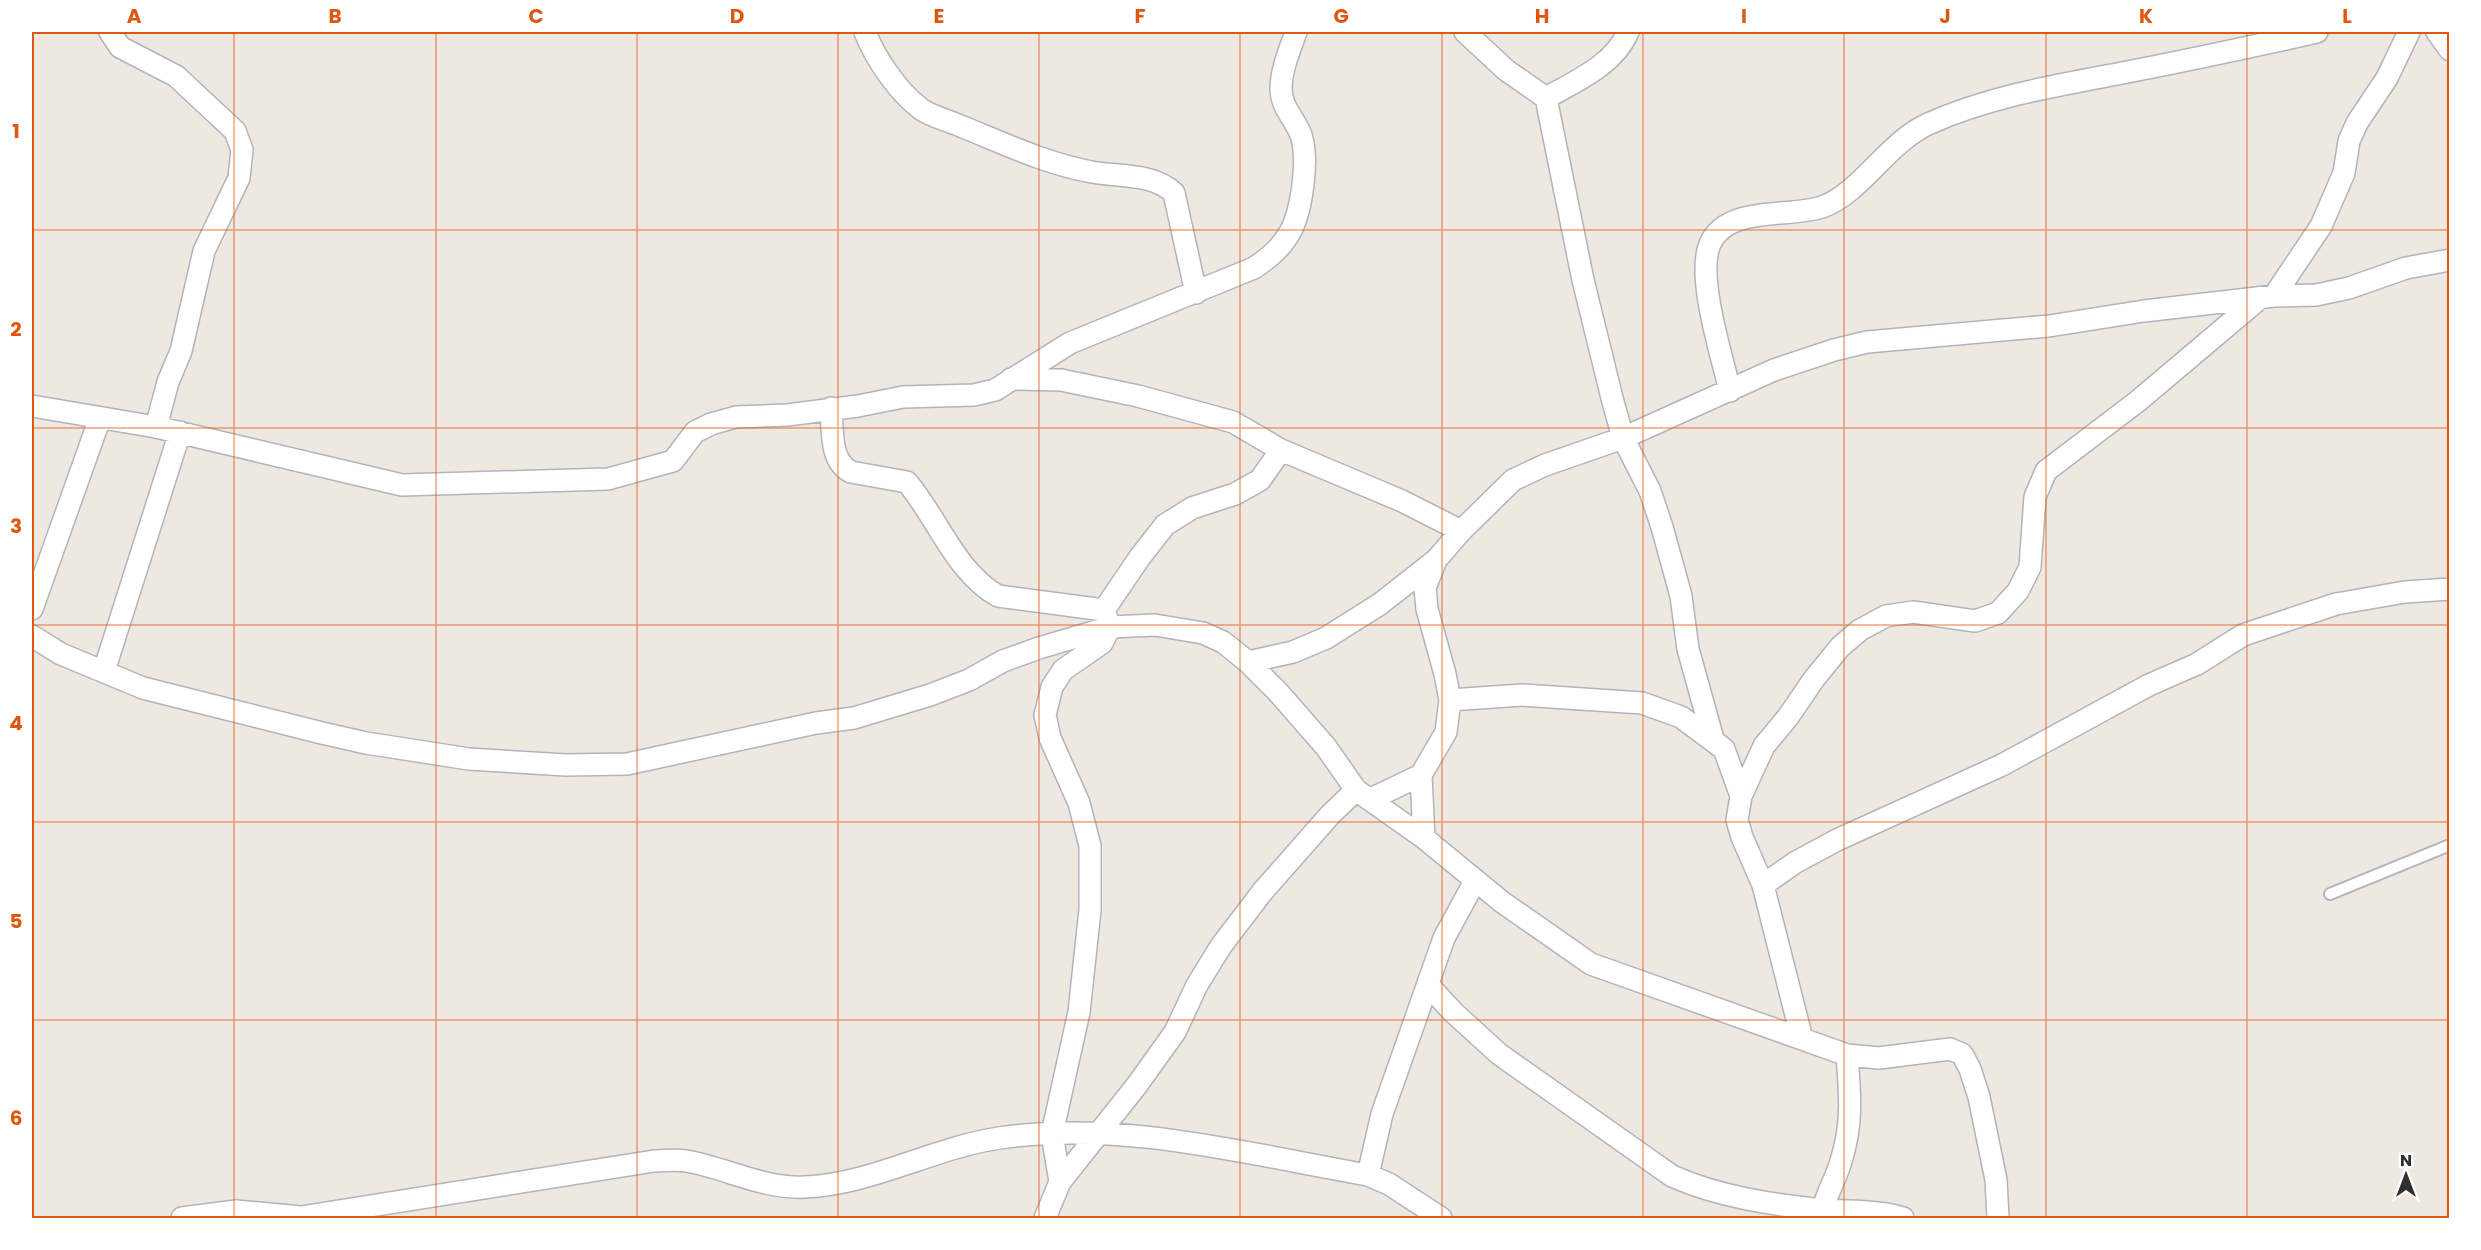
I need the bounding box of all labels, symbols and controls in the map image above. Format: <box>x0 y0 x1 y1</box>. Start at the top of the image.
text: A <box>127 2 142 30</box>
text: B <box>328 2 342 30</box>
text: C <box>528 2 544 30</box>
text: D <box>730 2 744 30</box>
text: E <box>934 2 944 30</box>
text: F <box>1135 2 1146 30</box>
text: G <box>1333 2 1349 30</box>
text: H <box>1535 2 1549 30</box>
text: I <box>1741 2 1747 30</box>
text: J <box>1939 2 1951 30</box>
text: K <box>2139 2 2153 30</box>
text: L <box>2342 2 2352 30</box>
text: 1 <box>12 117 20 145</box>
text: 2 <box>10 315 22 343</box>
text: 3 <box>10 512 22 540</box>
text: 4 <box>9 709 23 737</box>
text: 5 <box>10 907 23 935</box>
text: 6 <box>10 1104 22 1132</box>
north arrow <box>2376 1145 2436 1205</box>
text: N <box>2400 1149 2412 1172</box>

